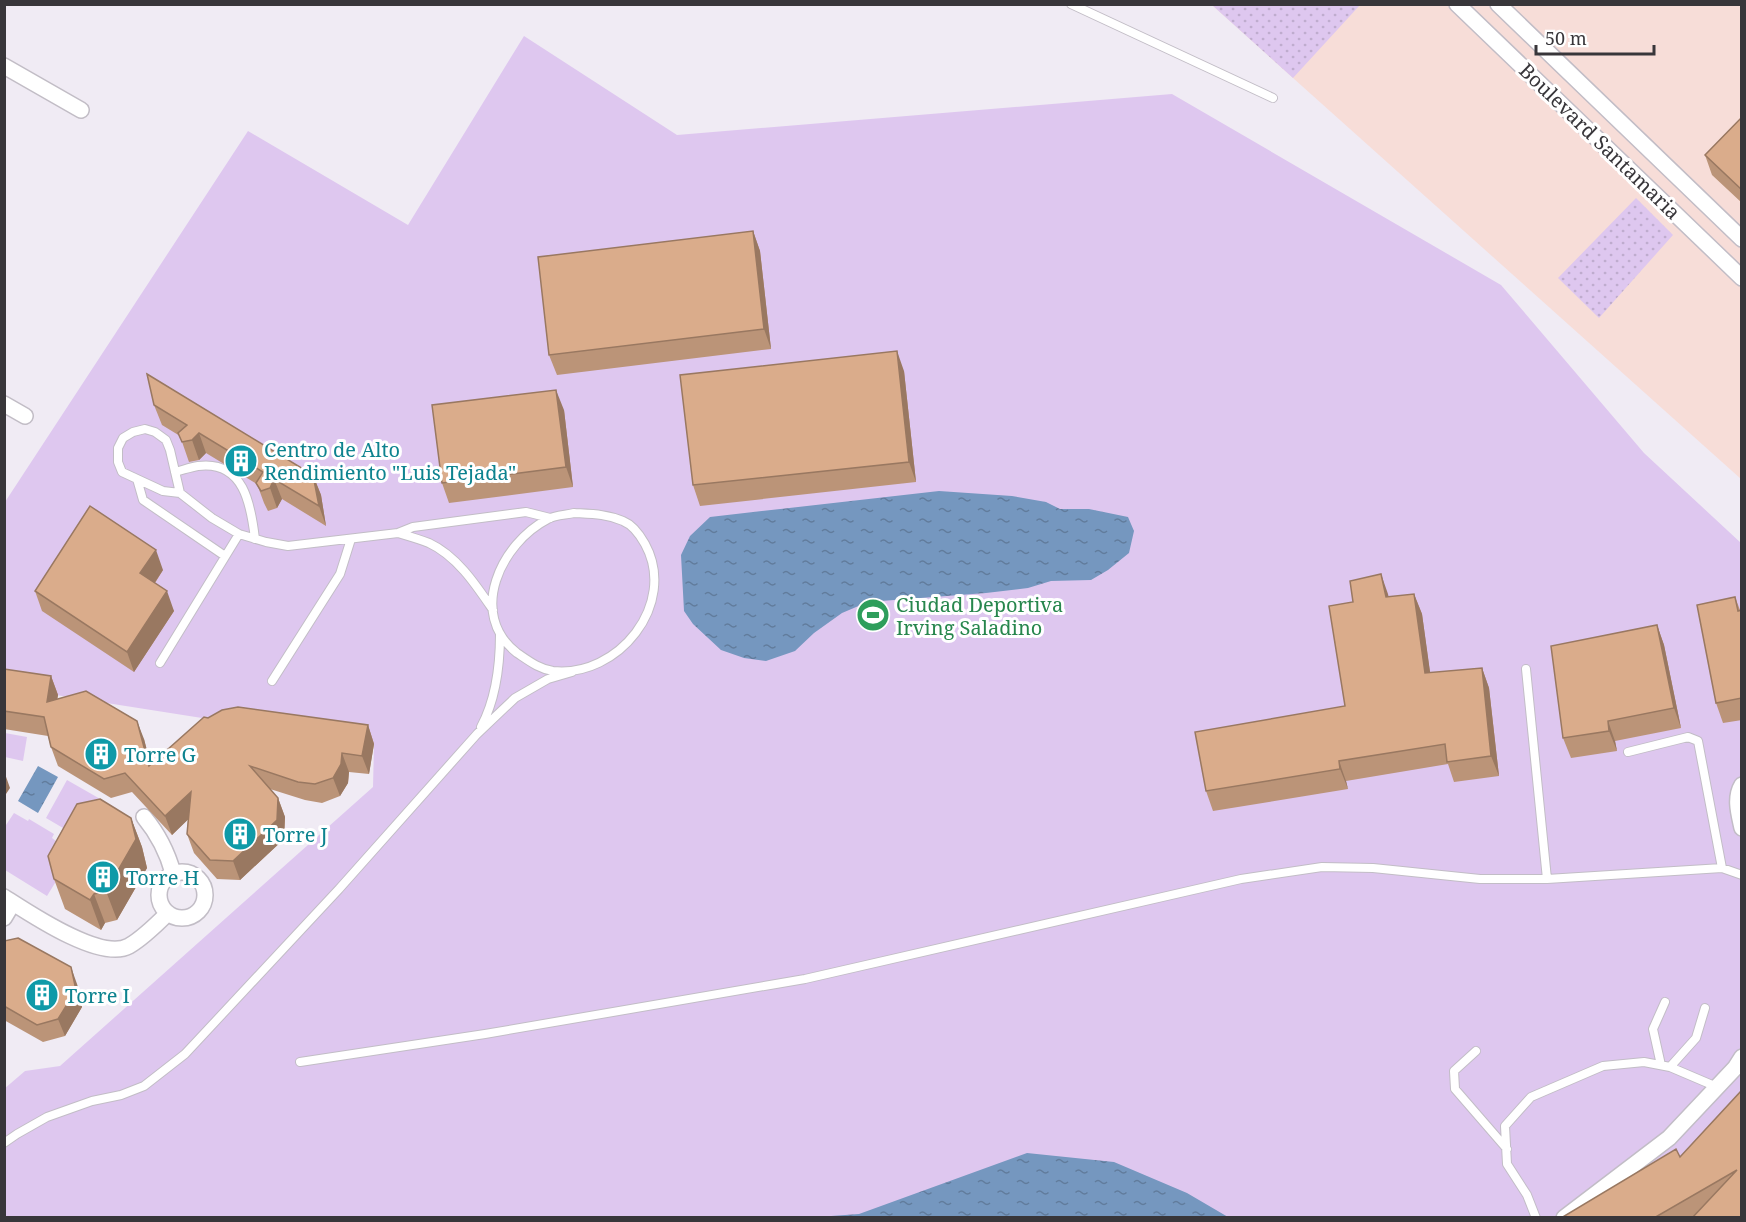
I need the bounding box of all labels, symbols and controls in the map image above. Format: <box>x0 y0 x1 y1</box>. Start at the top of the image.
scale bar <box>1536 18 1654 56</box>
text: 50 m <box>1545 26 1587 50</box>
street label: Boulevard Santamaria <box>1513 57 1687 225</box>
place label: Centro de Alto Rendimiento "Luis Tejada" <box>264 436 516 486</box>
building icon: Centro de Alto Rendimiento "Luis Tejada" <box>223 443 259 479</box>
place label: Ciudad Deportiva Irving Saladino <box>896 591 1063 641</box>
sports icon: Ciudad Deportiva Irving Saladino <box>855 597 891 633</box>
building icon: Torre G <box>83 736 119 772</box>
place label: Torre G <box>124 741 196 768</box>
building icon: Torre J <box>222 816 258 852</box>
place label: Torre J <box>263 821 328 848</box>
building icon: Torre H <box>85 859 121 895</box>
place label: Torre H <box>126 864 200 891</box>
building icon: Torre I <box>24 977 60 1013</box>
place label: Torre I <box>65 982 130 1009</box>

